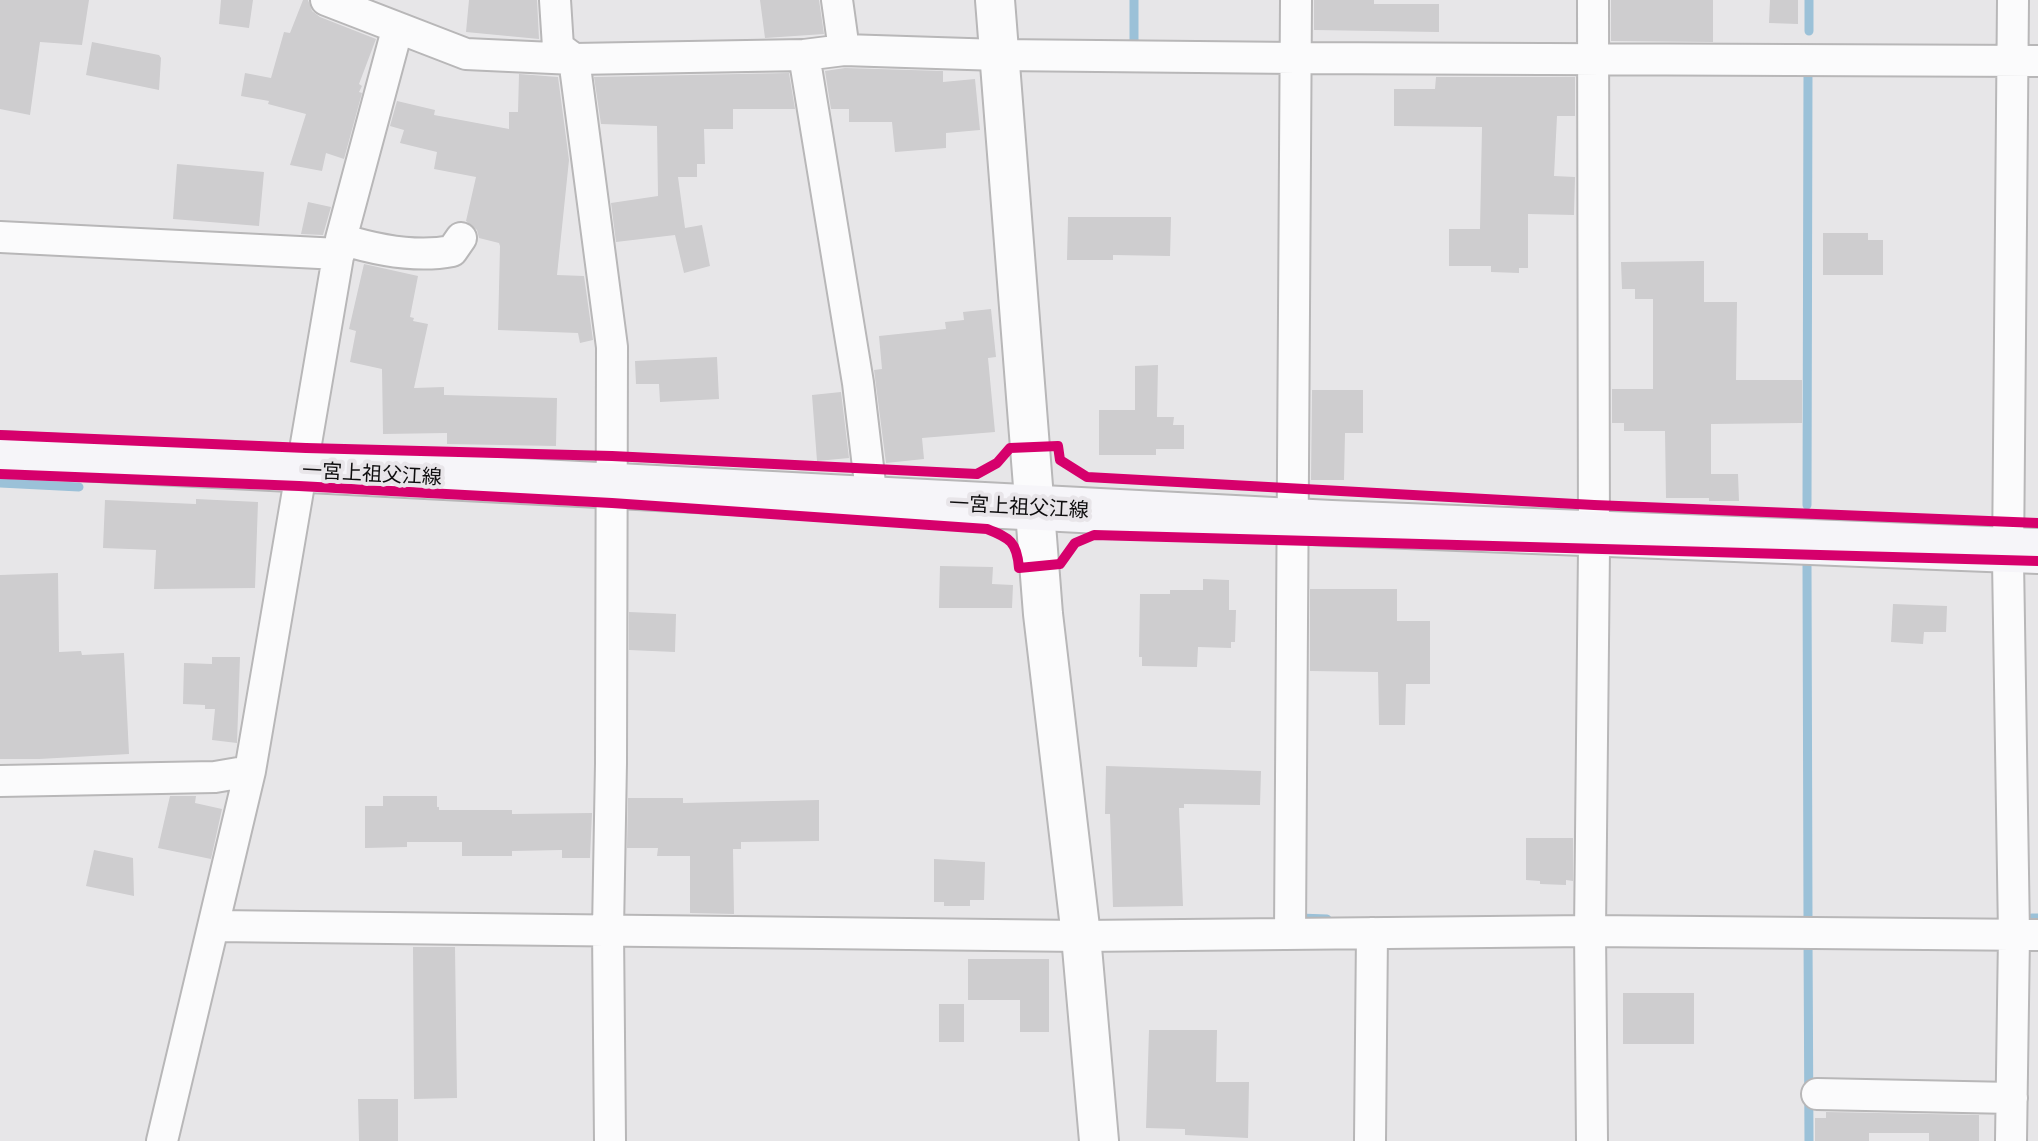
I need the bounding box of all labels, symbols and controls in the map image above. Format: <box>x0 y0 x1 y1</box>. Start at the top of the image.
street label: 一宮上祖父江線 <box>301 458 443 490</box>
street label: 一宮上祖父江線 <box>948 491 1090 523</box>

